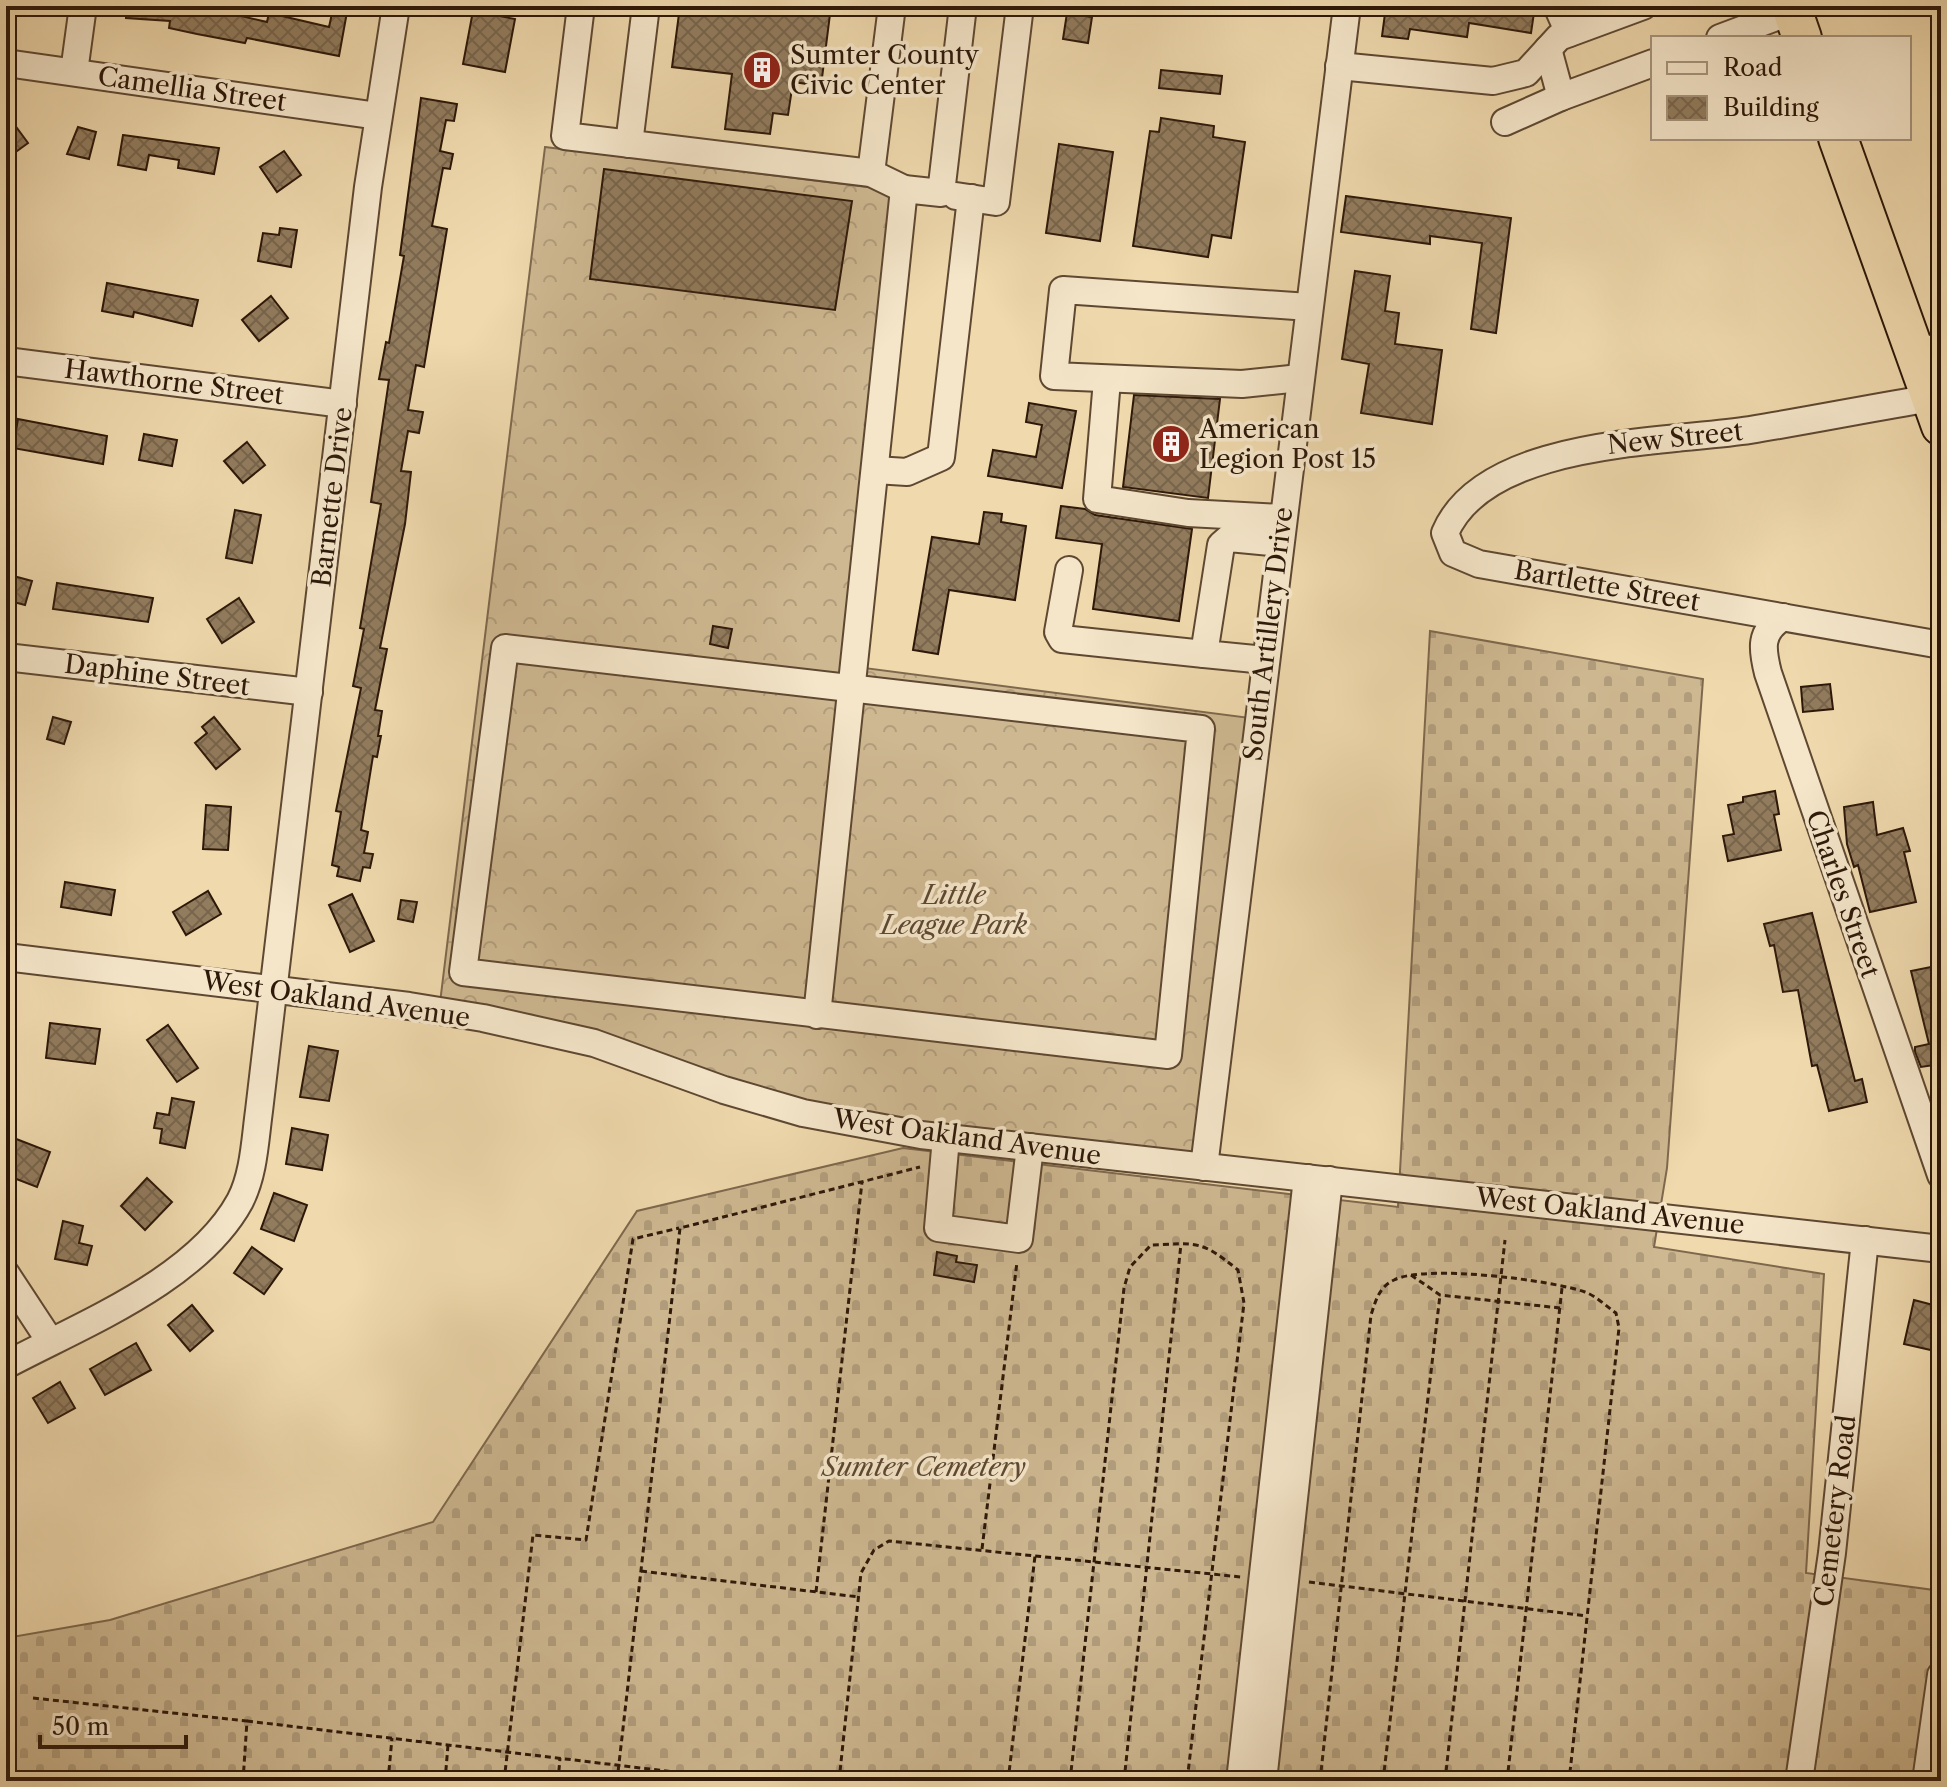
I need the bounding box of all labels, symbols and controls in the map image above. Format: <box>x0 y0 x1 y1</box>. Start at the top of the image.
legend <box>1651 36 1911 140</box>
place label: Sumter County Civic Center <box>790 39 979 101</box>
building icon: Sumter County Civic Center <box>741 49 783 91</box>
text: Road <box>1723 53 1783 82</box>
street label: Camellia Street <box>96 60 289 118</box>
text: Building <box>1723 93 1819 122</box>
street label: Hawthorne Street <box>63 353 286 411</box>
street label: Barnette Drive <box>305 405 359 589</box>
place label: American Legion Post 15 <box>1198 413 1376 475</box>
street label: New Street <box>1606 415 1745 461</box>
building icon: American Legion Post 15 <box>1150 423 1192 465</box>
street label: South Artillery Drive <box>1237 505 1299 763</box>
street label: Bartlette Street <box>1512 554 1703 618</box>
street label: Daphine Street <box>63 648 252 702</box>
street label: Charles Street <box>1799 806 1887 983</box>
park label: Little League Park <box>879 879 1028 941</box>
street label: West Oakland Avenue <box>199 964 472 1034</box>
street label: West Oakland Avenue <box>830 1102 1103 1172</box>
street label: West Oakland Avenue <box>1473 1181 1746 1241</box>
street label: Cemetery Road <box>1807 1413 1863 1609</box>
park label: Sumter Cemetery <box>820 1451 1026 1483</box>
scale bar <box>40 1699 186 1749</box>
text: 50 m <box>52 1712 109 1741</box>

